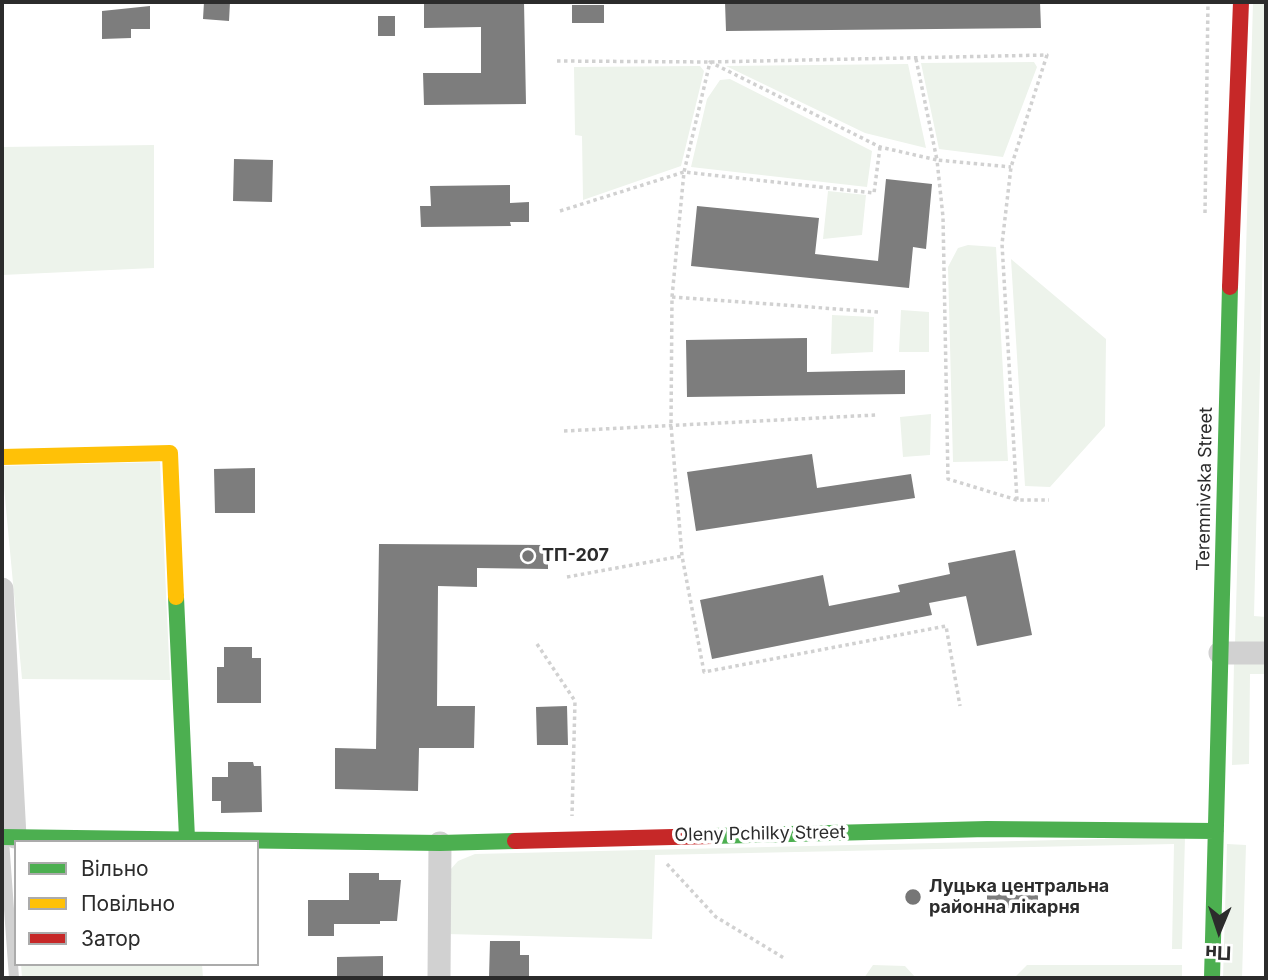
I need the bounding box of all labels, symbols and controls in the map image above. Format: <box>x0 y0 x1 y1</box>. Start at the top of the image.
street label: Teremnivska Street <box>1193 407 1217 571</box>
place label: ТП-207 <box>542 545 609 567</box>
marker: ТП-207 <box>520 548 536 564</box>
street label: Oleny Pchilky Street <box>674 822 846 846</box>
legend <box>14 840 259 966</box>
text: Вільно <box>81 856 149 881</box>
place label: Луцька центральна районна лікарня <box>929 876 1109 918</box>
marker: Луцька центральна районна лікарня <box>903 887 923 907</box>
text: Повільно <box>81 891 175 916</box>
north arrow <box>1184 896 1254 966</box>
text: Затор <box>81 926 141 951</box>
text: Пн <box>1205 941 1232 964</box>

